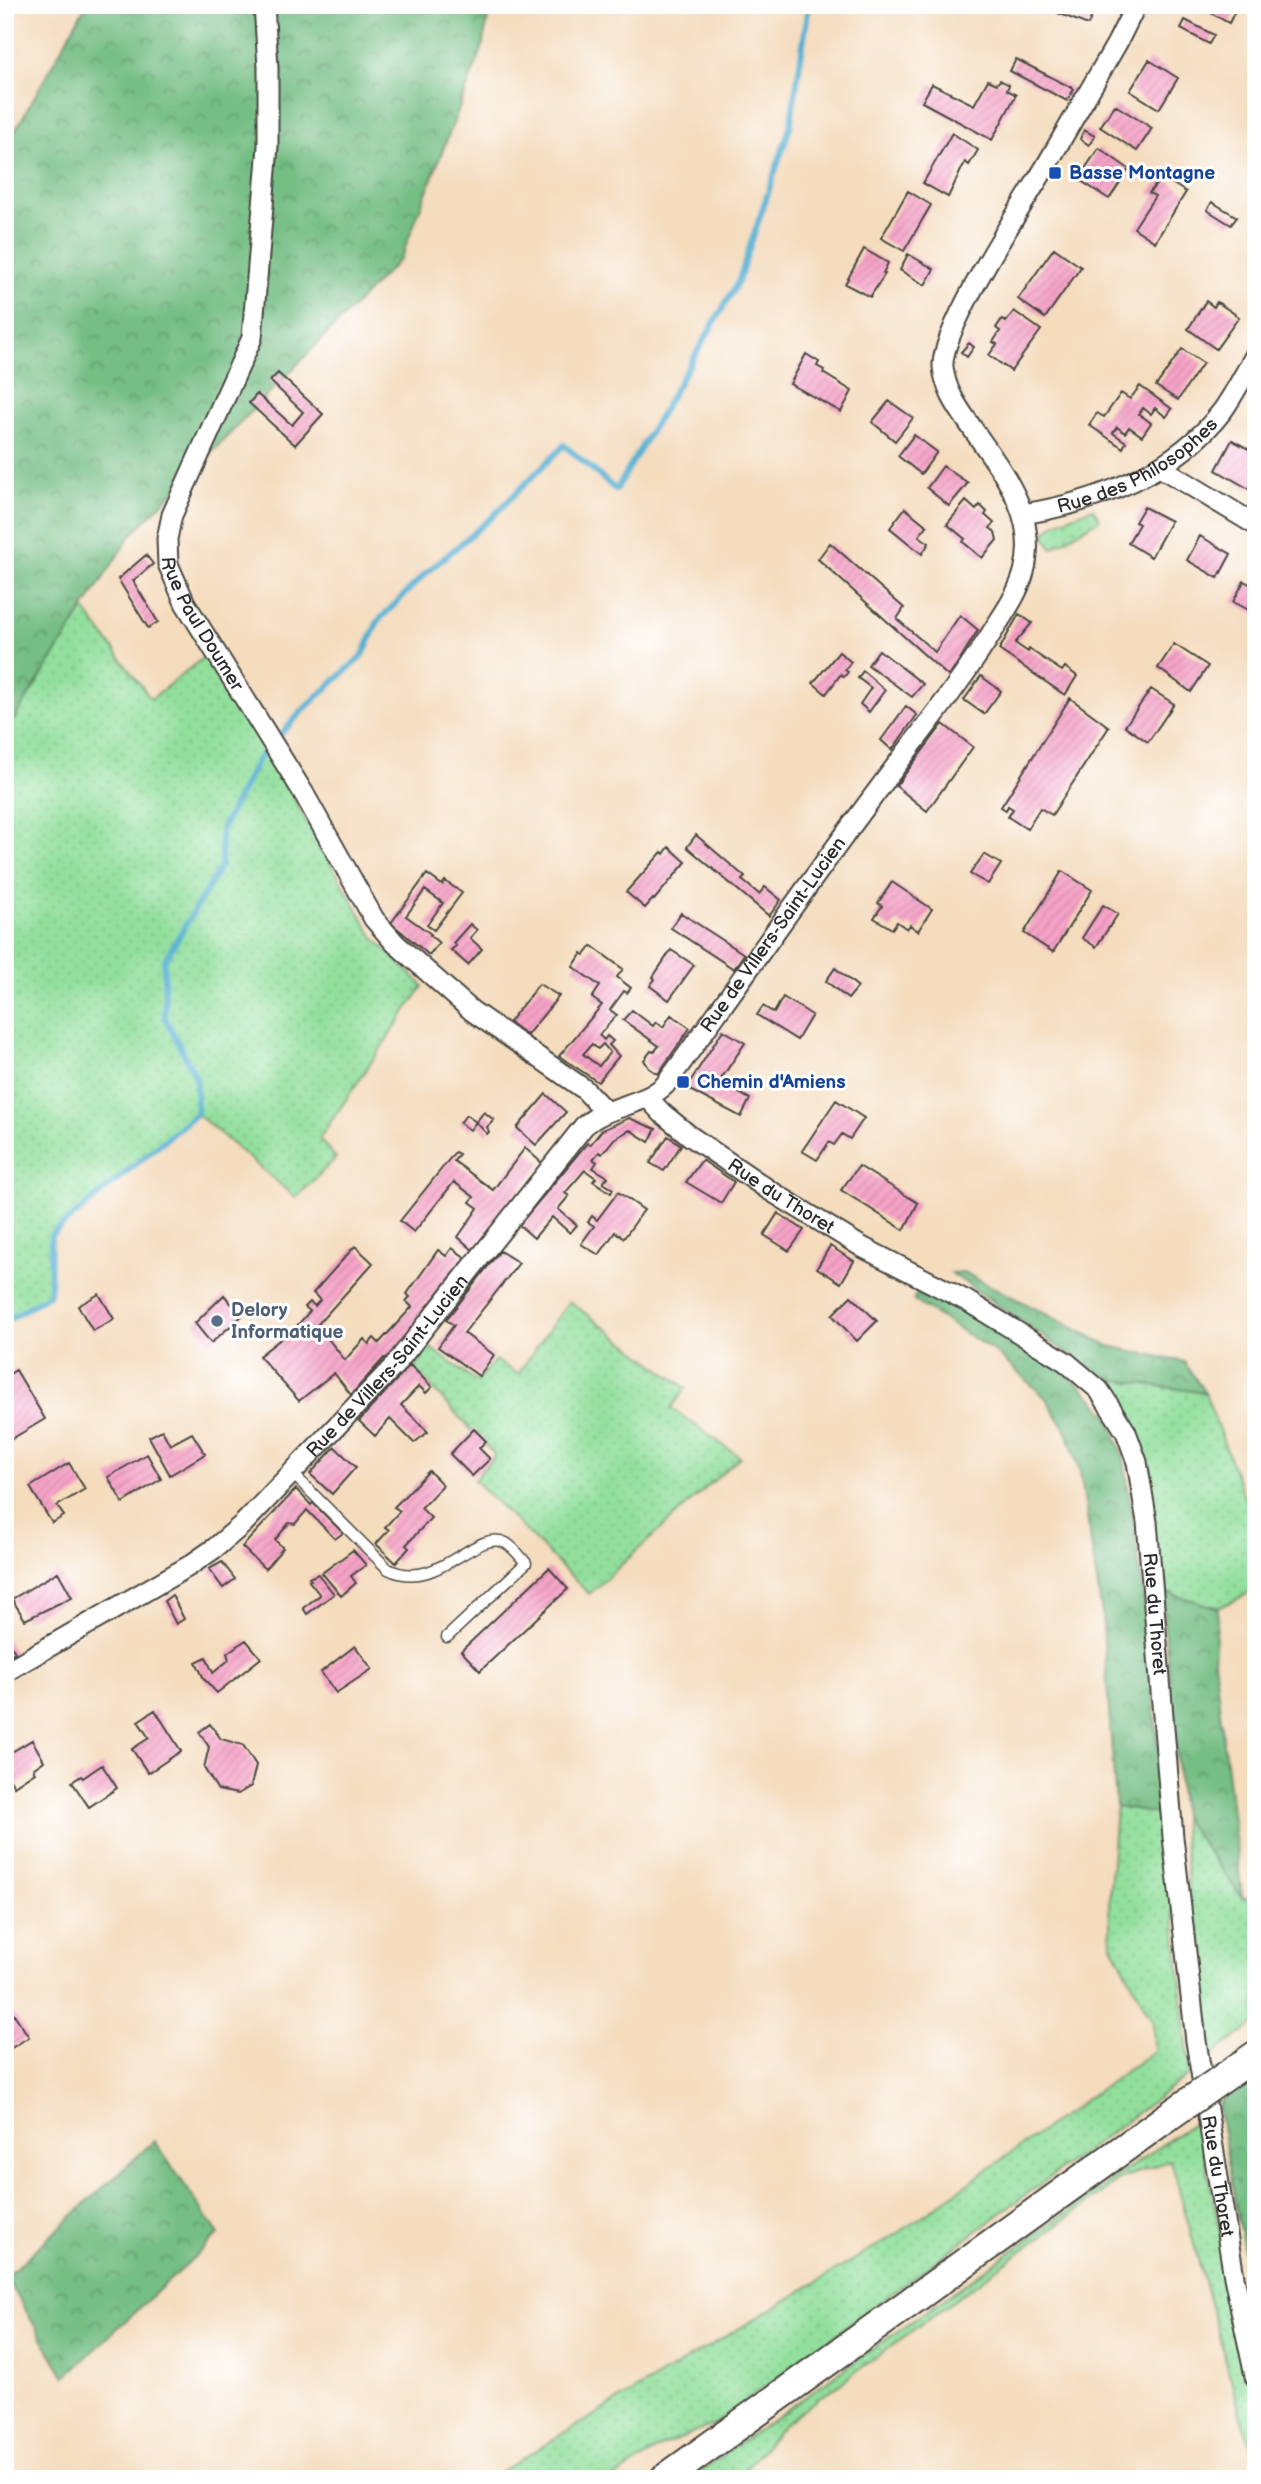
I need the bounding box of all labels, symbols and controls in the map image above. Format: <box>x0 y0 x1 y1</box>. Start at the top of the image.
place label: Basse Montagne <box>1069 162 1215 185</box>
marker: Basse Montagne <box>1047 165 1063 181</box>
street label: Rue des Philosophes <box>1055 413 1223 518</box>
street label: Rue Paul Doumer <box>156 556 249 696</box>
street label: Rue de Villers-Saint-Lucien <box>695 833 851 1037</box>
place label: Chemin d'Amiens <box>697 1071 846 1094</box>
marker: Chemin d'Amiens <box>675 1074 691 1090</box>
street label: Rue du Thoret <box>723 1154 839 1239</box>
street label: Rue de Villers-Saint-Lucien <box>302 1270 473 1462</box>
place label: Delory Informatique <box>231 1299 344 1344</box>
marker: Delory Informatique <box>209 1313 225 1329</box>
street label: Rue du Thoret <box>1138 1552 1171 1676</box>
street label: Rue du Thoret <box>1197 2114 1239 2238</box>

